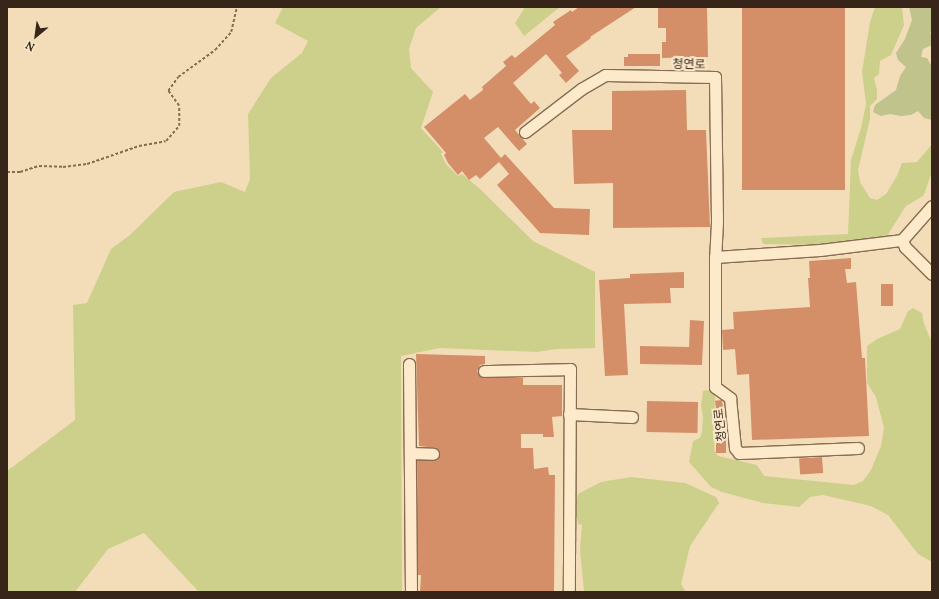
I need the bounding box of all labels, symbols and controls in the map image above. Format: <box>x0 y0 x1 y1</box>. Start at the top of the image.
north arrow <box>16 16 56 56</box>
text: N <box>23 38 37 55</box>
street label: 청연로 <box>672 57 706 71</box>
street label: 청연로 <box>711 408 729 442</box>

